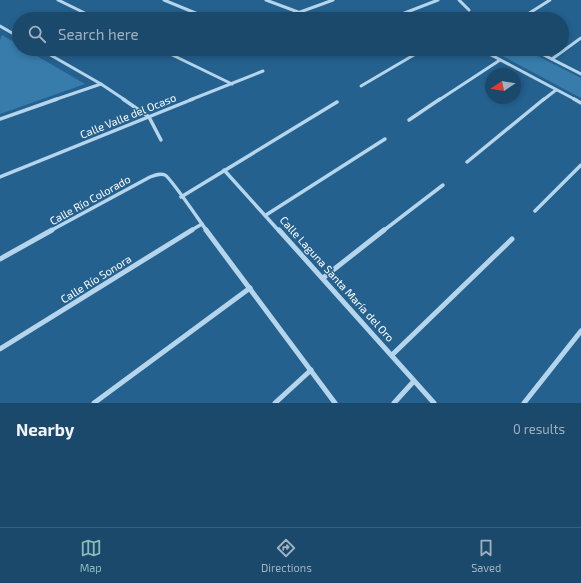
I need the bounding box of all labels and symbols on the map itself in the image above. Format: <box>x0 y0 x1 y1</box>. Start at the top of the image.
north arrow <box>485 68 521 104</box>
street label: Calle Valle del Ocaso <box>78 90 178 141</box>
street label: Calle Río Colorado <box>47 172 132 227</box>
street label: Calle Laguna Santa María del Oro <box>278 213 397 344</box>
street label: Calle Río Sonora <box>58 252 134 306</box>

